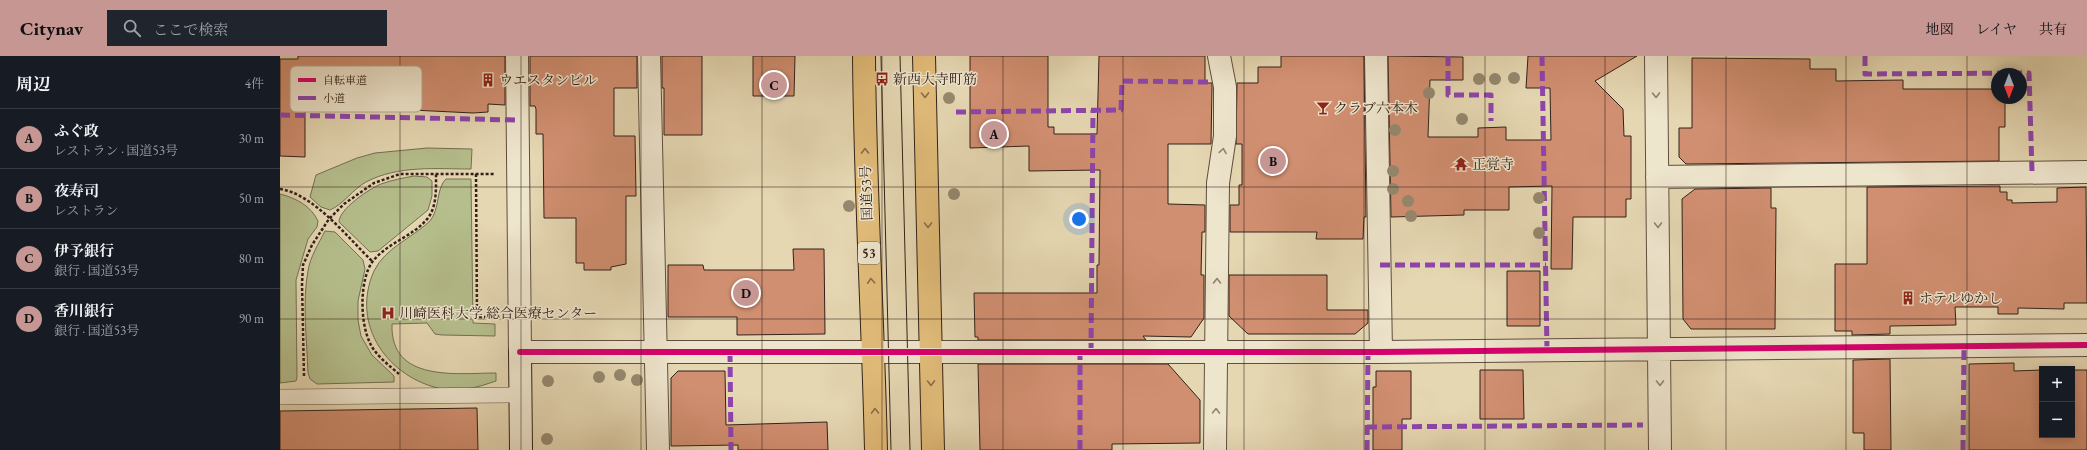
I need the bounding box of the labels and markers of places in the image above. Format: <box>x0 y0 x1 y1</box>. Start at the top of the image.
pin: C <box>761 70 787 100</box>
place label: 新西大寺町筋 <box>893 70 977 88</box>
place label: ウエスタンビル <box>499 71 597 89</box>
bus stop icon: 新西大寺町筋 <box>874 71 890 87</box>
building icon: ウエスタンビル <box>480 72 496 88</box>
place label: クラブ六本木 <box>1334 99 1418 117</box>
bar icon: クラブ六本木 <box>1315 100 1331 116</box>
pin: A <box>981 119 1007 149</box>
pin: B <box>1260 146 1286 176</box>
place label: 正覚寺 <box>1472 155 1514 173</box>
temple icon: 正覚寺 <box>1453 156 1469 172</box>
pin: D <box>733 278 759 308</box>
place label: ホテルゆかし <box>1919 289 2002 307</box>
building icon: ホテルゆかし <box>1900 290 1916 306</box>
place label: 川崎医科大学 総合医療センター <box>399 304 597 322</box>
hospital icon: 川崎医科大学 総合医療センター <box>380 305 396 321</box>

